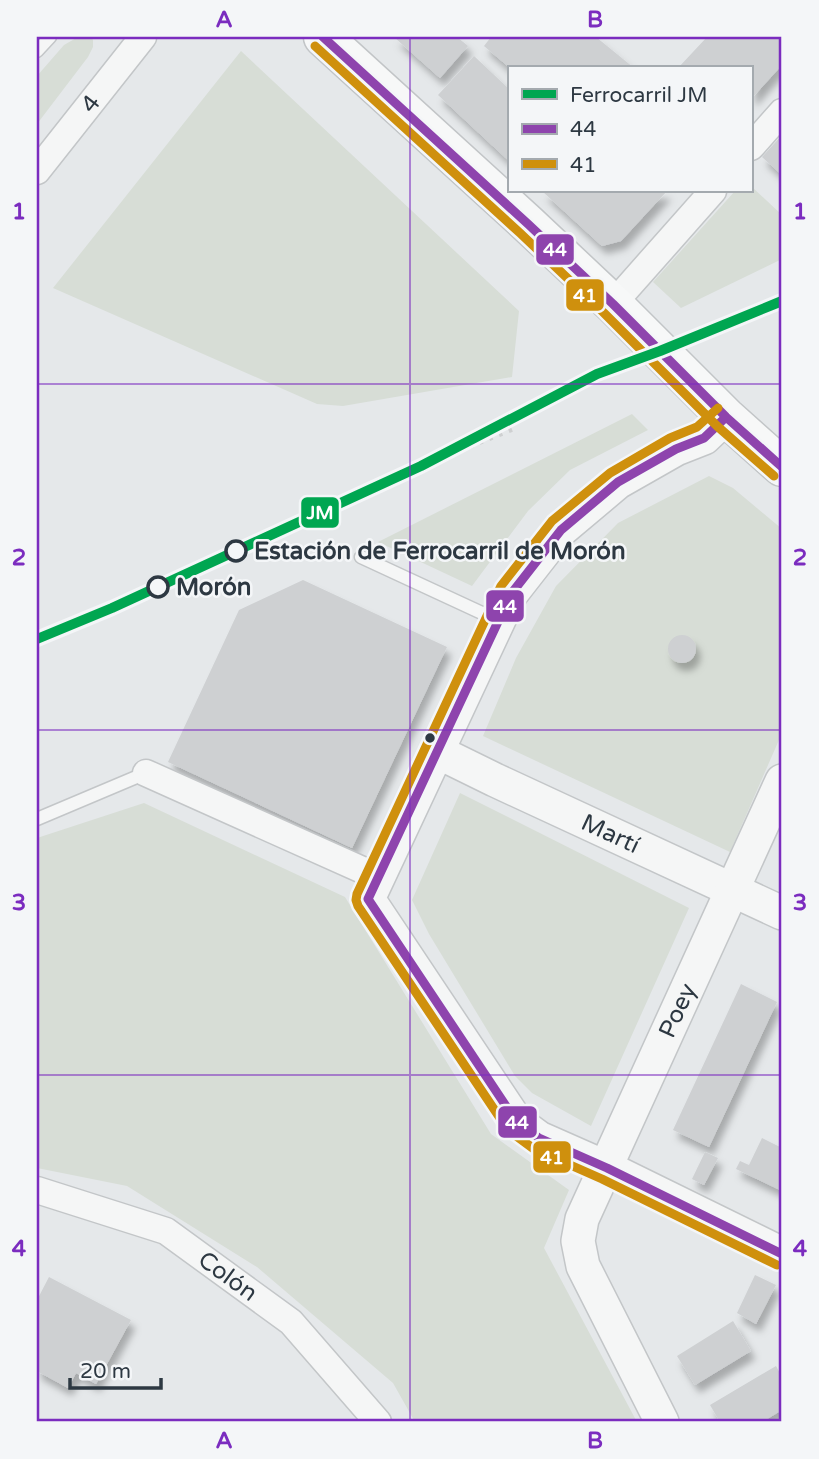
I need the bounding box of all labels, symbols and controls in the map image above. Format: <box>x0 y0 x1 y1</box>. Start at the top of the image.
text: A <box>215 6 233 34</box>
text: B <box>587 6 603 34</box>
legend <box>508 66 752 192</box>
text: Ferrocarril JM <box>570 83 707 108</box>
street label: 4 <box>74 89 106 118</box>
text: 44 <box>570 117 596 142</box>
text: 41 <box>570 153 596 178</box>
text: 1 <box>12 198 26 226</box>
text: 1 <box>793 198 807 226</box>
line badge: 44 <box>535 233 575 266</box>
text: 44 <box>543 239 567 261</box>
line badge: 41 <box>565 278 605 312</box>
text: 41 <box>573 285 597 307</box>
line badge: JM <box>300 496 340 529</box>
text: JM <box>305 502 334 524</box>
place label: Estación de Ferrocarril de Morón <box>254 537 626 566</box>
marker: Estación de Ferrocarril de Morón <box>225 540 247 562</box>
text: 2 <box>12 544 26 572</box>
text: 2 <box>793 544 807 572</box>
place label: Morón <box>176 573 251 602</box>
marker: Morón <box>147 576 169 598</box>
line badge: 44 <box>485 589 525 623</box>
text: 44 <box>493 596 517 618</box>
unlabelled marker <box>423 731 437 745</box>
street label: Martí <box>577 808 644 860</box>
text: 3 <box>12 889 26 917</box>
text: 3 <box>793 889 807 917</box>
street label: Poey <box>652 978 702 1042</box>
line badge: 44 <box>497 1105 538 1139</box>
text: 44 <box>505 1112 529 1134</box>
line badge: 41 <box>532 1140 572 1174</box>
text: 41 <box>540 1147 564 1169</box>
text: 4 <box>12 1235 27 1263</box>
text: 4 <box>793 1235 808 1263</box>
street label: Colón <box>193 1245 263 1307</box>
scale bar <box>70 1347 161 1391</box>
text: 20 m <box>80 1359 131 1384</box>
text: A <box>215 1427 233 1455</box>
text: B <box>587 1427 603 1455</box>

